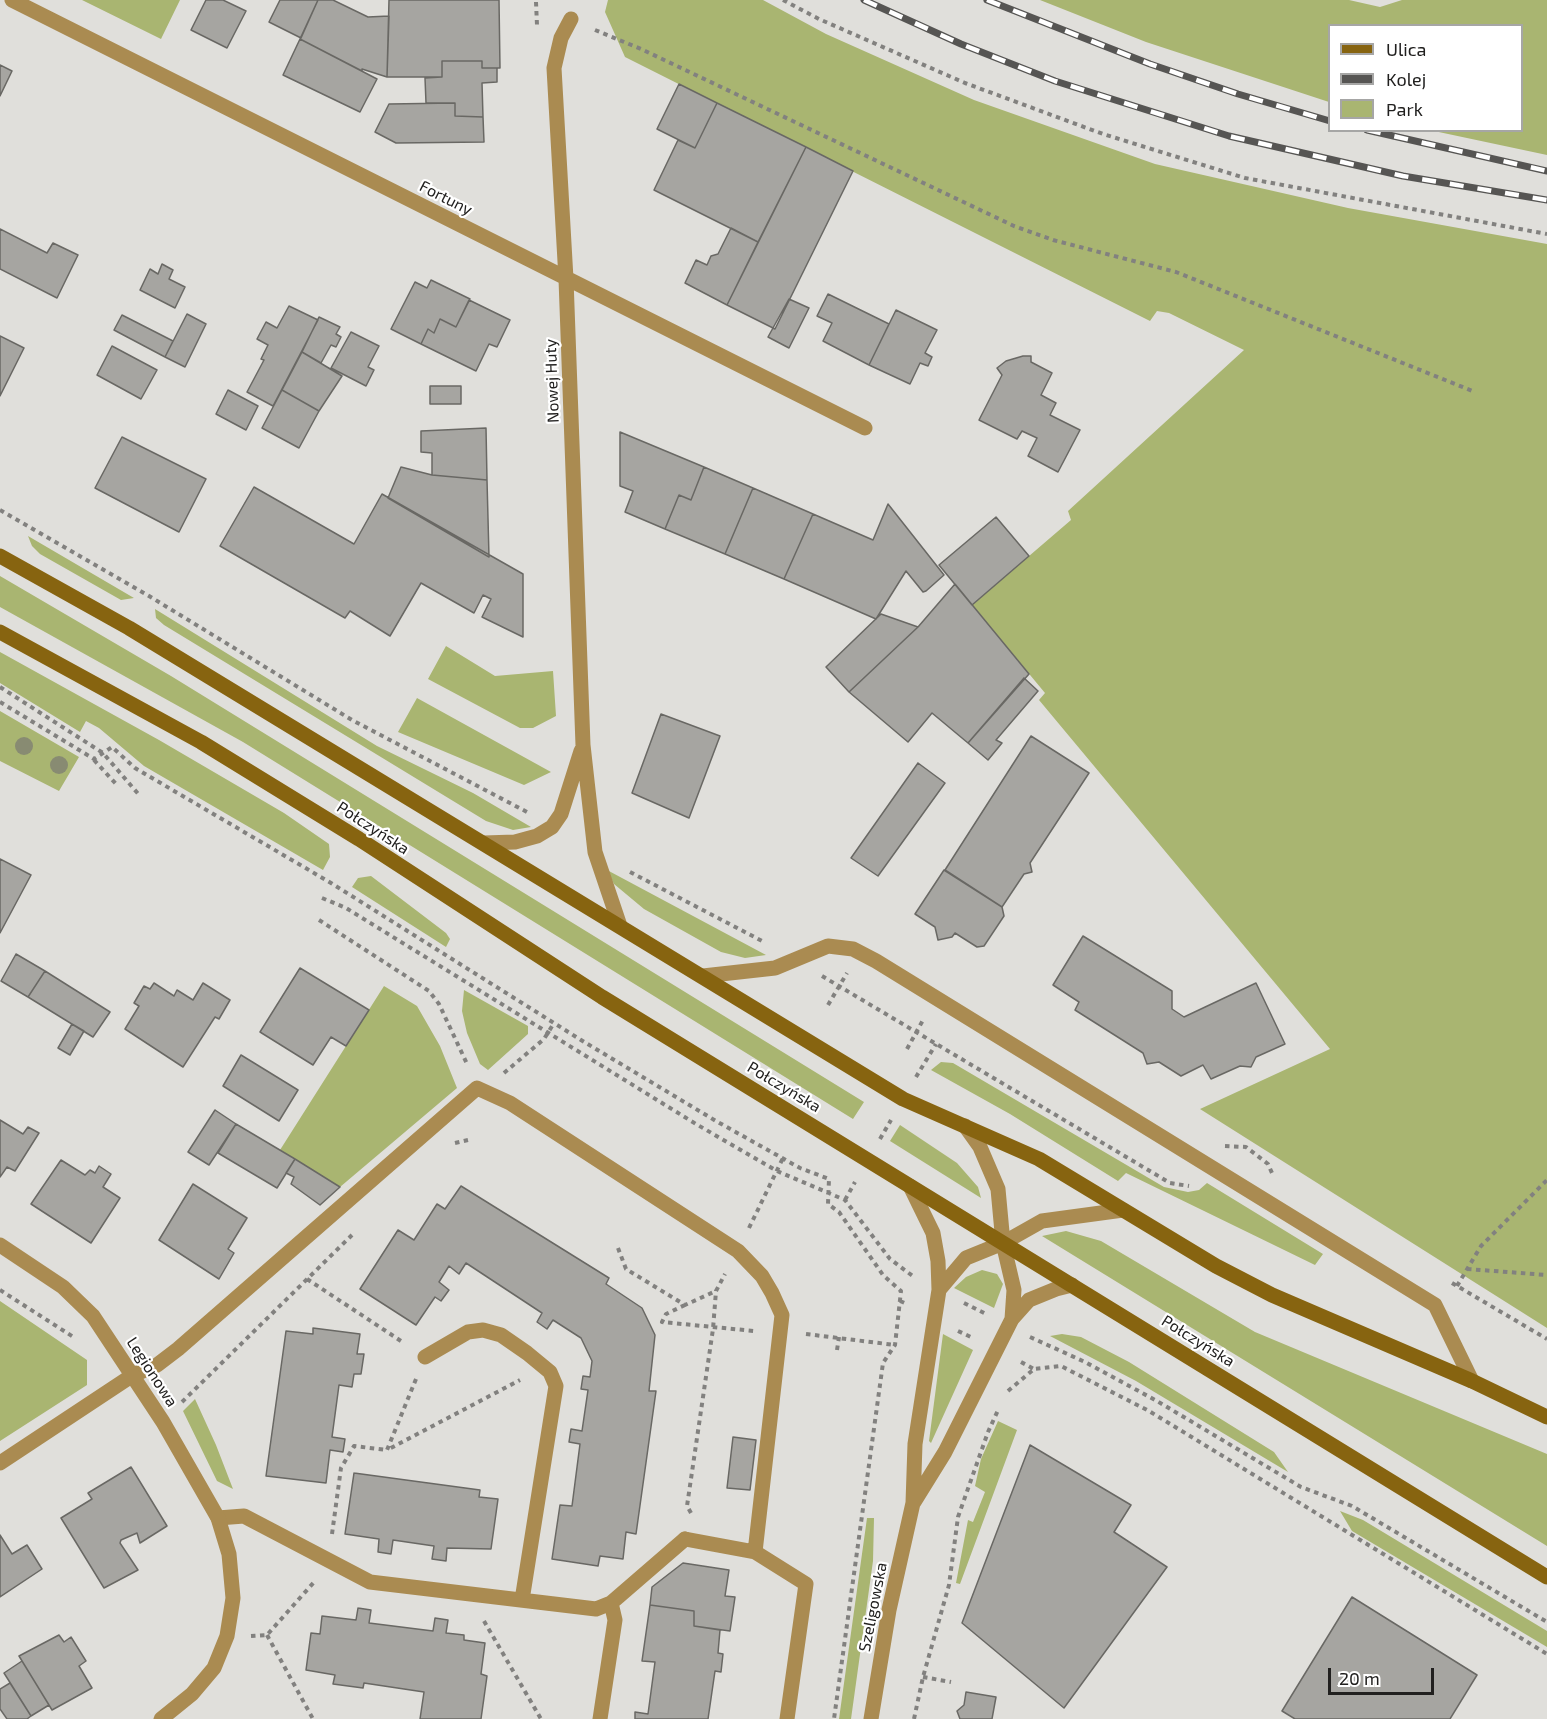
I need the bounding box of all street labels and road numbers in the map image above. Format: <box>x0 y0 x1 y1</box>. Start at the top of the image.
street label: Fortuny <box>416 177 476 219</box>
street label: Nowej Huty <box>541 339 563 423</box>
street label: Połczyńska <box>333 797 413 859</box>
street label: Połczyńska <box>744 1058 824 1116</box>
street label: Połczyńska <box>1158 1311 1238 1371</box>
street label: Legionowa <box>122 1334 182 1410</box>
street label: Szeligowska <box>855 1561 891 1653</box>

